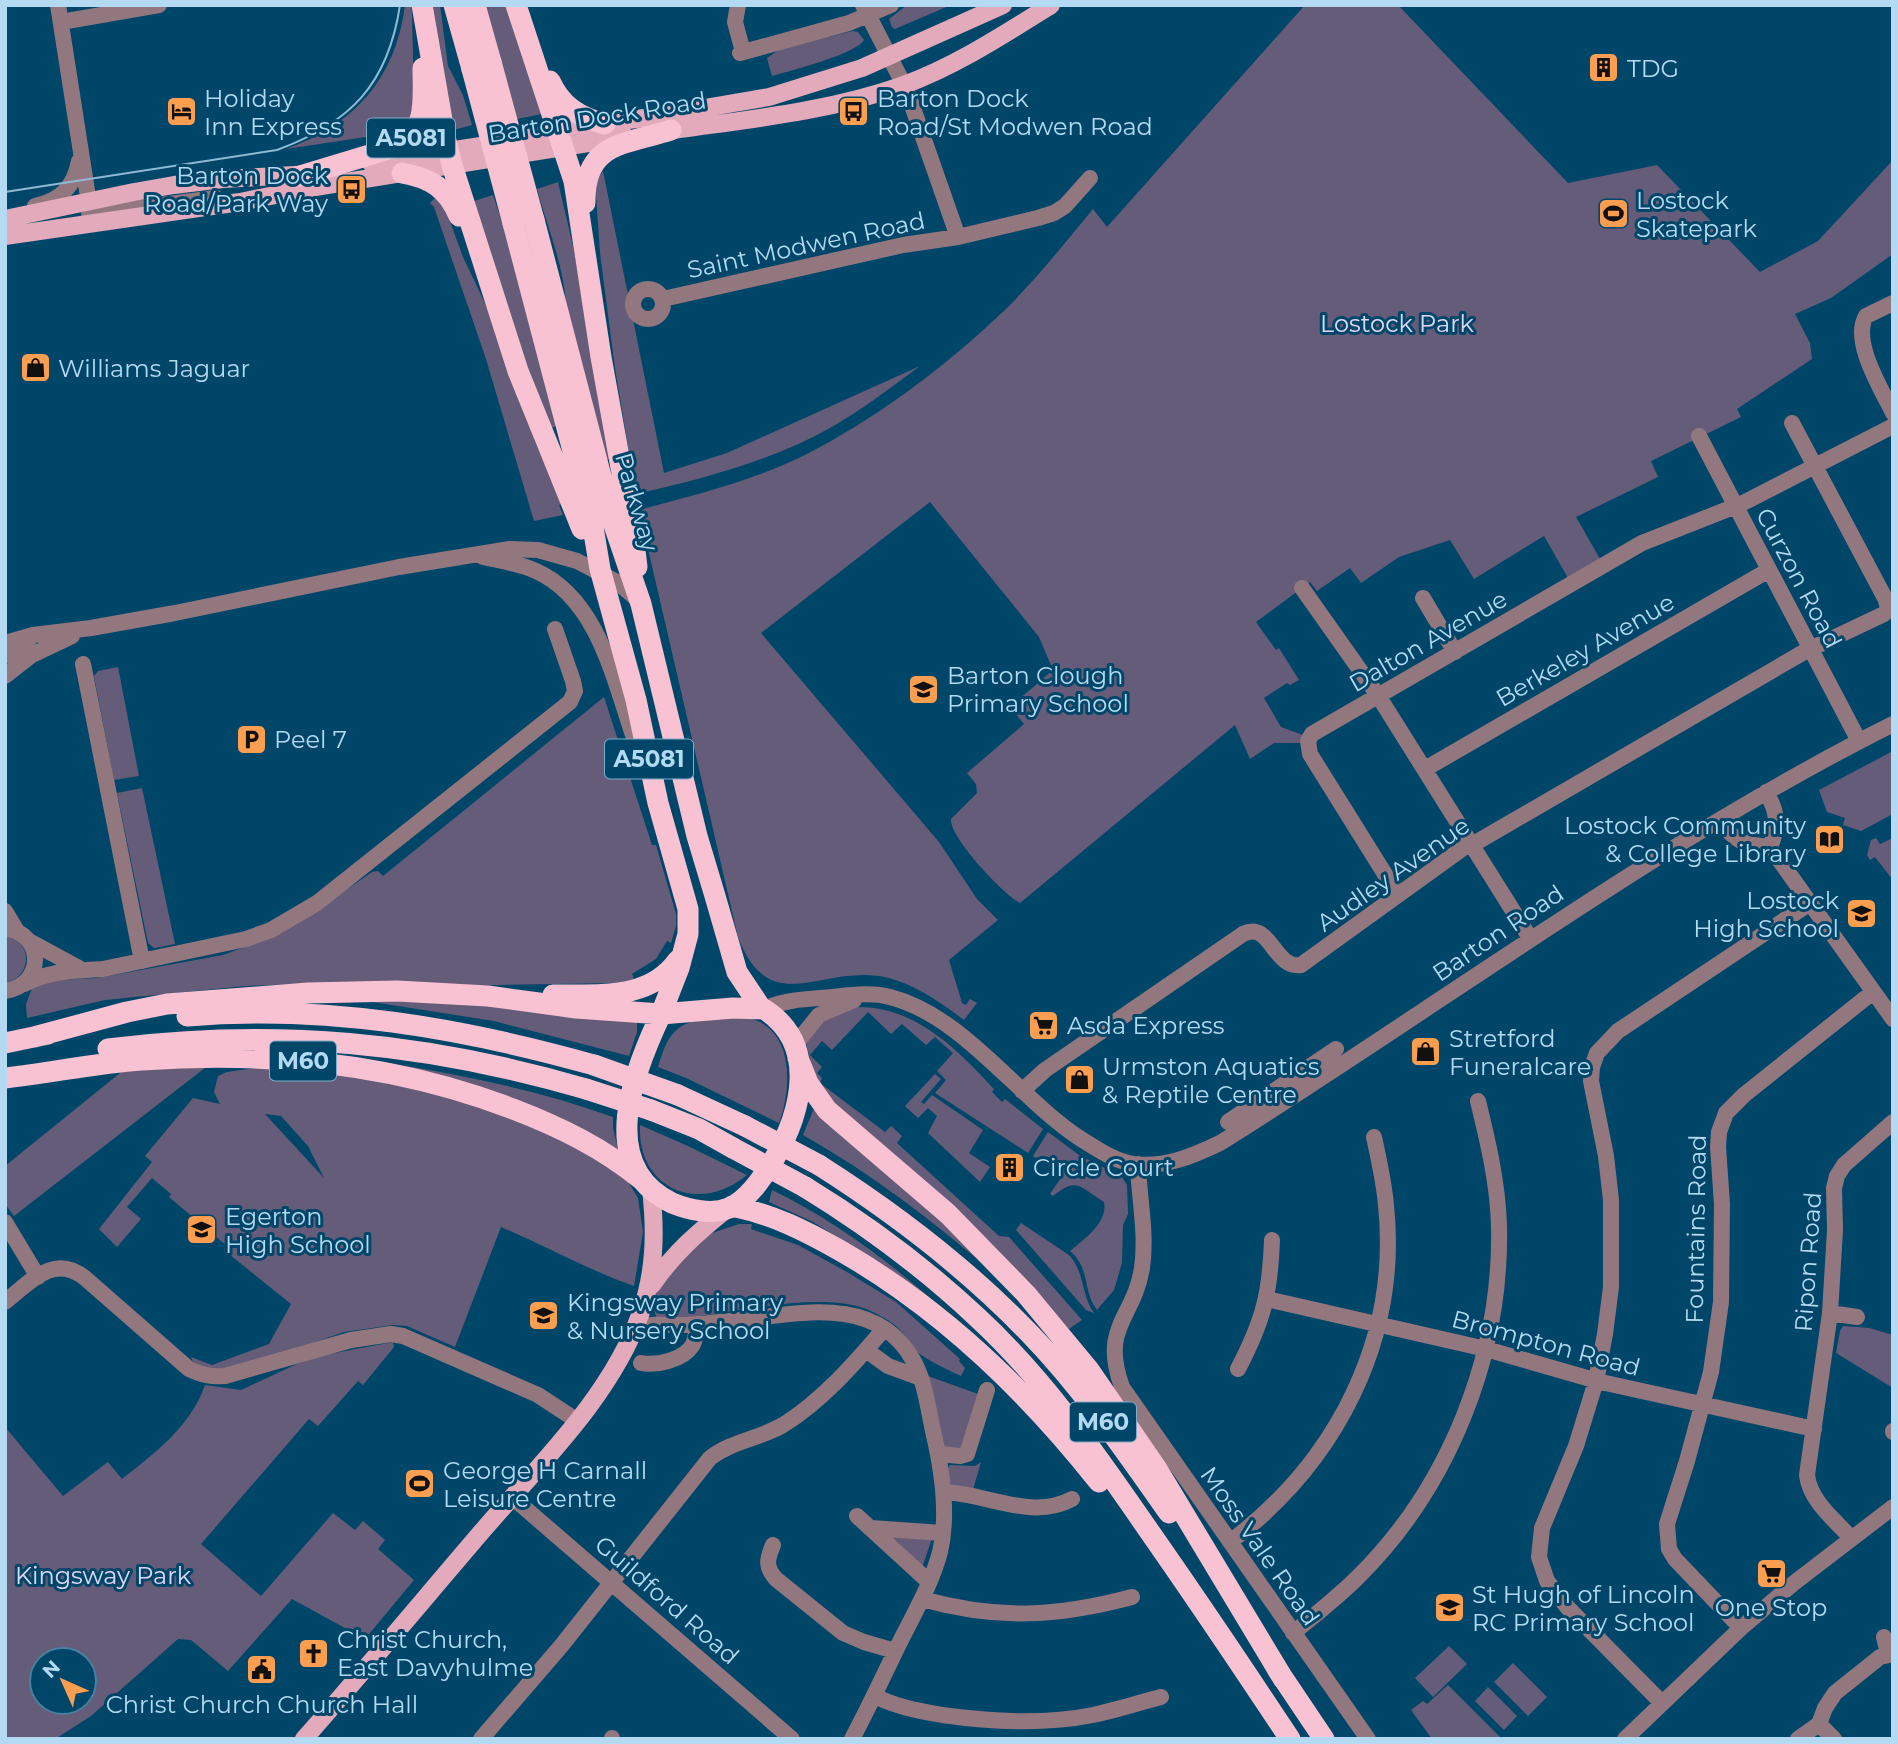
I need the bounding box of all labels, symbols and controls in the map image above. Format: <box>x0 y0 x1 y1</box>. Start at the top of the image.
building icon: TDG <box>1587 51 1621 85</box>
place label: TDG <box>1627 54 1679 83</box>
place label: Holiday Inn Express <box>204 84 342 141</box>
place label: Barton Dock Road/St Modwen Road <box>877 84 1153 141</box>
street label: Barton Dock Road <box>486 85 708 149</box>
hotel icon: Holiday Inn Express <box>164 95 198 129</box>
bus stop icon: Barton Dock Road/St Modwen Road <box>837 95 871 129</box>
road number: A5081 <box>367 119 455 158</box>
place label: Barton Dock Road/Park Way <box>144 161 329 218</box>
bus stop icon: Barton Dock Road/Park Way <box>334 172 368 206</box>
place label: Lostock Skatepark <box>1636 186 1758 243</box>
sports icon: Lostock Skatepark <box>1596 197 1630 231</box>
street label: Saint Modwen Road <box>684 206 928 284</box>
park label: Lostock Park <box>1320 309 1475 338</box>
shop icon: Williams Jaguar <box>18 351 52 385</box>
place label: Williams Jaguar <box>58 354 250 383</box>
street label: Parkway <box>609 449 665 555</box>
street label: Curzon Road <box>1750 503 1848 653</box>
street label: Dalton Avenue <box>1344 584 1512 698</box>
street label: Berkeley Avenue <box>1491 587 1679 713</box>
place label: Barton Clough Primary School <box>947 661 1129 718</box>
school or university icon: Barton Clough Primary School <box>907 672 941 706</box>
parking icon: Peel 7 <box>234 722 268 756</box>
place label: Peel 7 <box>274 725 347 754</box>
road number: A5081 <box>605 740 693 778</box>
street label: Audley Avenue <box>1311 810 1475 938</box>
place label: Lostock Community & College Library <box>1564 811 1806 868</box>
library icon: Lostock Community & College Library <box>1812 822 1846 856</box>
street label: Barton Road <box>1427 879 1569 987</box>
place label: Lostock High School <box>1693 886 1840 943</box>
school or university icon: Lostock High School <box>1845 897 1879 931</box>
supermarket icon: Asda Express <box>1027 1008 1061 1042</box>
place label: Asda Express <box>1067 1011 1225 1040</box>
place label: Stretford Funeralcare <box>1449 1024 1591 1081</box>
shop icon: Stretford Funeralcare <box>1409 1035 1443 1069</box>
road number: M60 <box>270 1042 336 1080</box>
place label: Urmston Aquatics & Reptile Centre <box>1102 1052 1320 1109</box>
shop icon: Urmston Aquatics & Reptile Centre <box>1062 1063 1096 1097</box>
street label: Fountains Road <box>1680 1134 1712 1324</box>
building icon: Circle Court <box>993 1150 1027 1184</box>
place label: Circle Court <box>1033 1153 1174 1182</box>
street label: Ripon Road <box>1789 1191 1827 1333</box>
place label: Egerton High School <box>225 1202 371 1259</box>
school or university icon: Egerton High School <box>185 1213 219 1247</box>
place label: Kingsway Primary & Nursery School <box>567 1288 783 1345</box>
school or university icon: Kingsway Primary & Nursery School <box>527 1299 561 1333</box>
street label: Brompton Road <box>1449 1304 1643 1382</box>
road number: M60 <box>1070 1402 1136 1442</box>
place label: George H Carnall Leisure Centre <box>443 1456 647 1513</box>
street label: Moss Vale Road <box>1194 1461 1326 1631</box>
sports icon: George H Carnall Leisure Centre <box>403 1467 437 1501</box>
street label: Guildford Road <box>589 1530 745 1670</box>
supermarket icon: One Stop <box>1754 1556 1788 1590</box>
park label: Kingsway Park <box>15 1561 192 1590</box>
place label: St Hugh of Lincoln RC Primary School <box>1472 1580 1695 1637</box>
school or university icon: St Hugh of Lincoln RC Primary School <box>1432 1591 1466 1625</box>
place label: One Stop <box>1715 1593 1827 1622</box>
place label: Christ Church, East Davyhulme <box>337 1625 533 1682</box>
church icon: Christ Church, East Davyhulme <box>297 1636 331 1670</box>
north arrow <box>28 1646 98 1716</box>
public building icon: Christ Church Church Hall <box>245 1653 279 1687</box>
text: N <box>38 1656 65 1683</box>
place label: Christ Church Church Hall <box>106 1690 418 1719</box>

